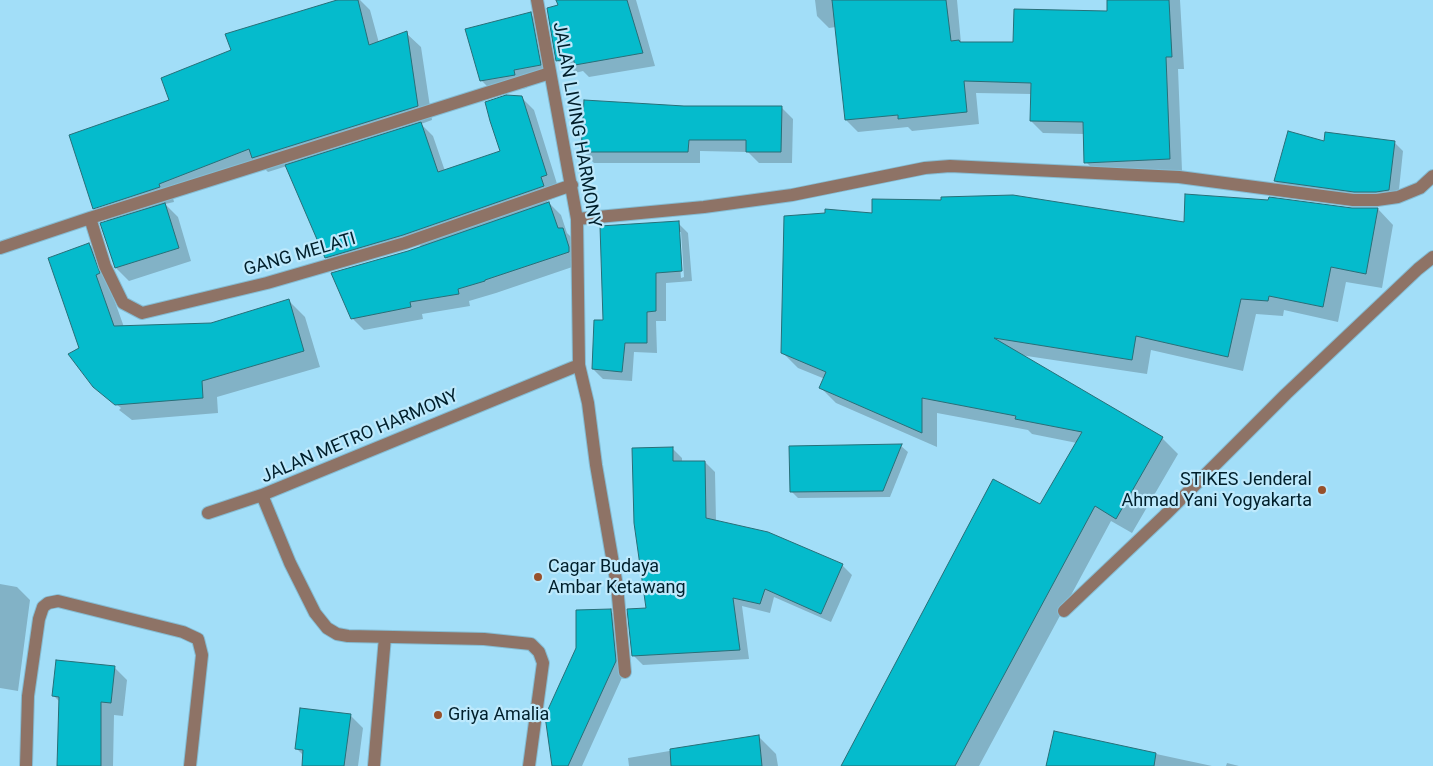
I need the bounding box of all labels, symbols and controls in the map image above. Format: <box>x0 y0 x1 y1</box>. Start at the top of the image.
street label: JALAN LIVING HARMONY <box>547 21 605 229</box>
street label: GANG MELATI <box>241 229 359 281</box>
street label: JALAN METRO HARMONY <box>258 386 462 488</box>
place label: STIKES Jenderal Ahmad Yani Yogyakarta <box>1121 469 1312 512</box>
marker: STIKES Jenderal Ahmad Yani Yogyakarta <box>1316 484 1328 496</box>
place label: Cagar Budaya Ambar Ketawang <box>548 556 686 598</box>
marker: Cagar Budaya Ambar Ketawang <box>532 571 544 583</box>
place label: Griya Amalia <box>448 704 549 726</box>
marker: Griya Amalia <box>432 709 444 721</box>

